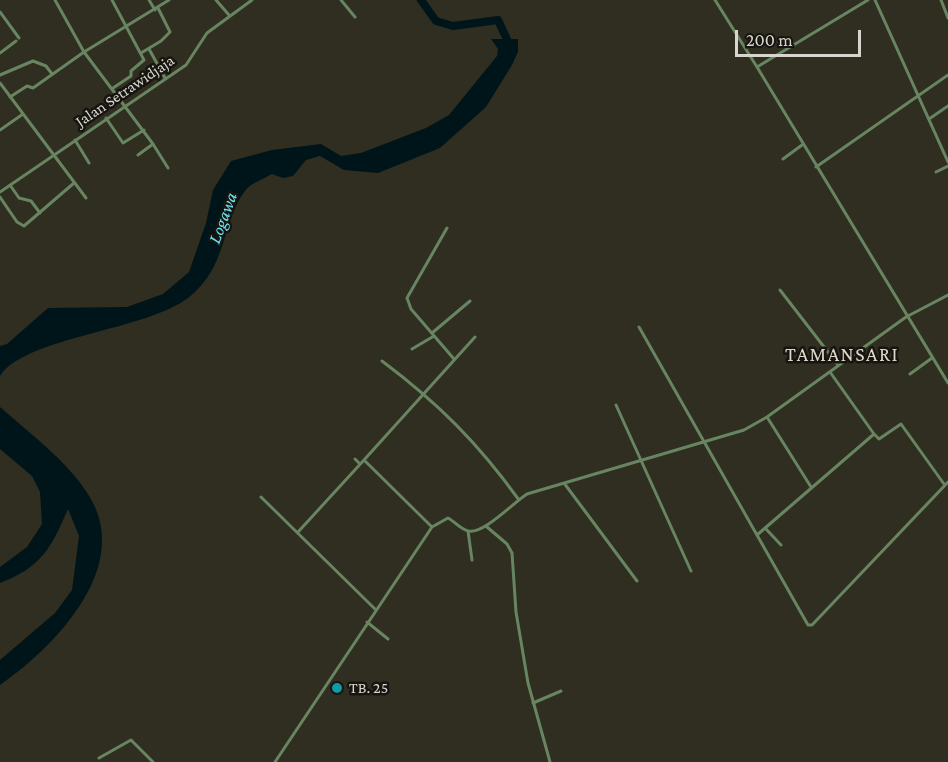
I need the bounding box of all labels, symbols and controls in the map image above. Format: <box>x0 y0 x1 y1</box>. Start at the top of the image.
scale bar <box>738 18 864 56</box>
text: 200 m <box>746 30 793 50</box>
street label: Jalan Setrawidjaja <box>72 51 178 131</box>
water label: Logawa <box>204 189 242 247</box>
district label: TAMANSARI <box>785 343 899 367</box>
place label: TB. 25 <box>349 678 388 698</box>
marker: TB. 25 <box>330 681 344 695</box>

